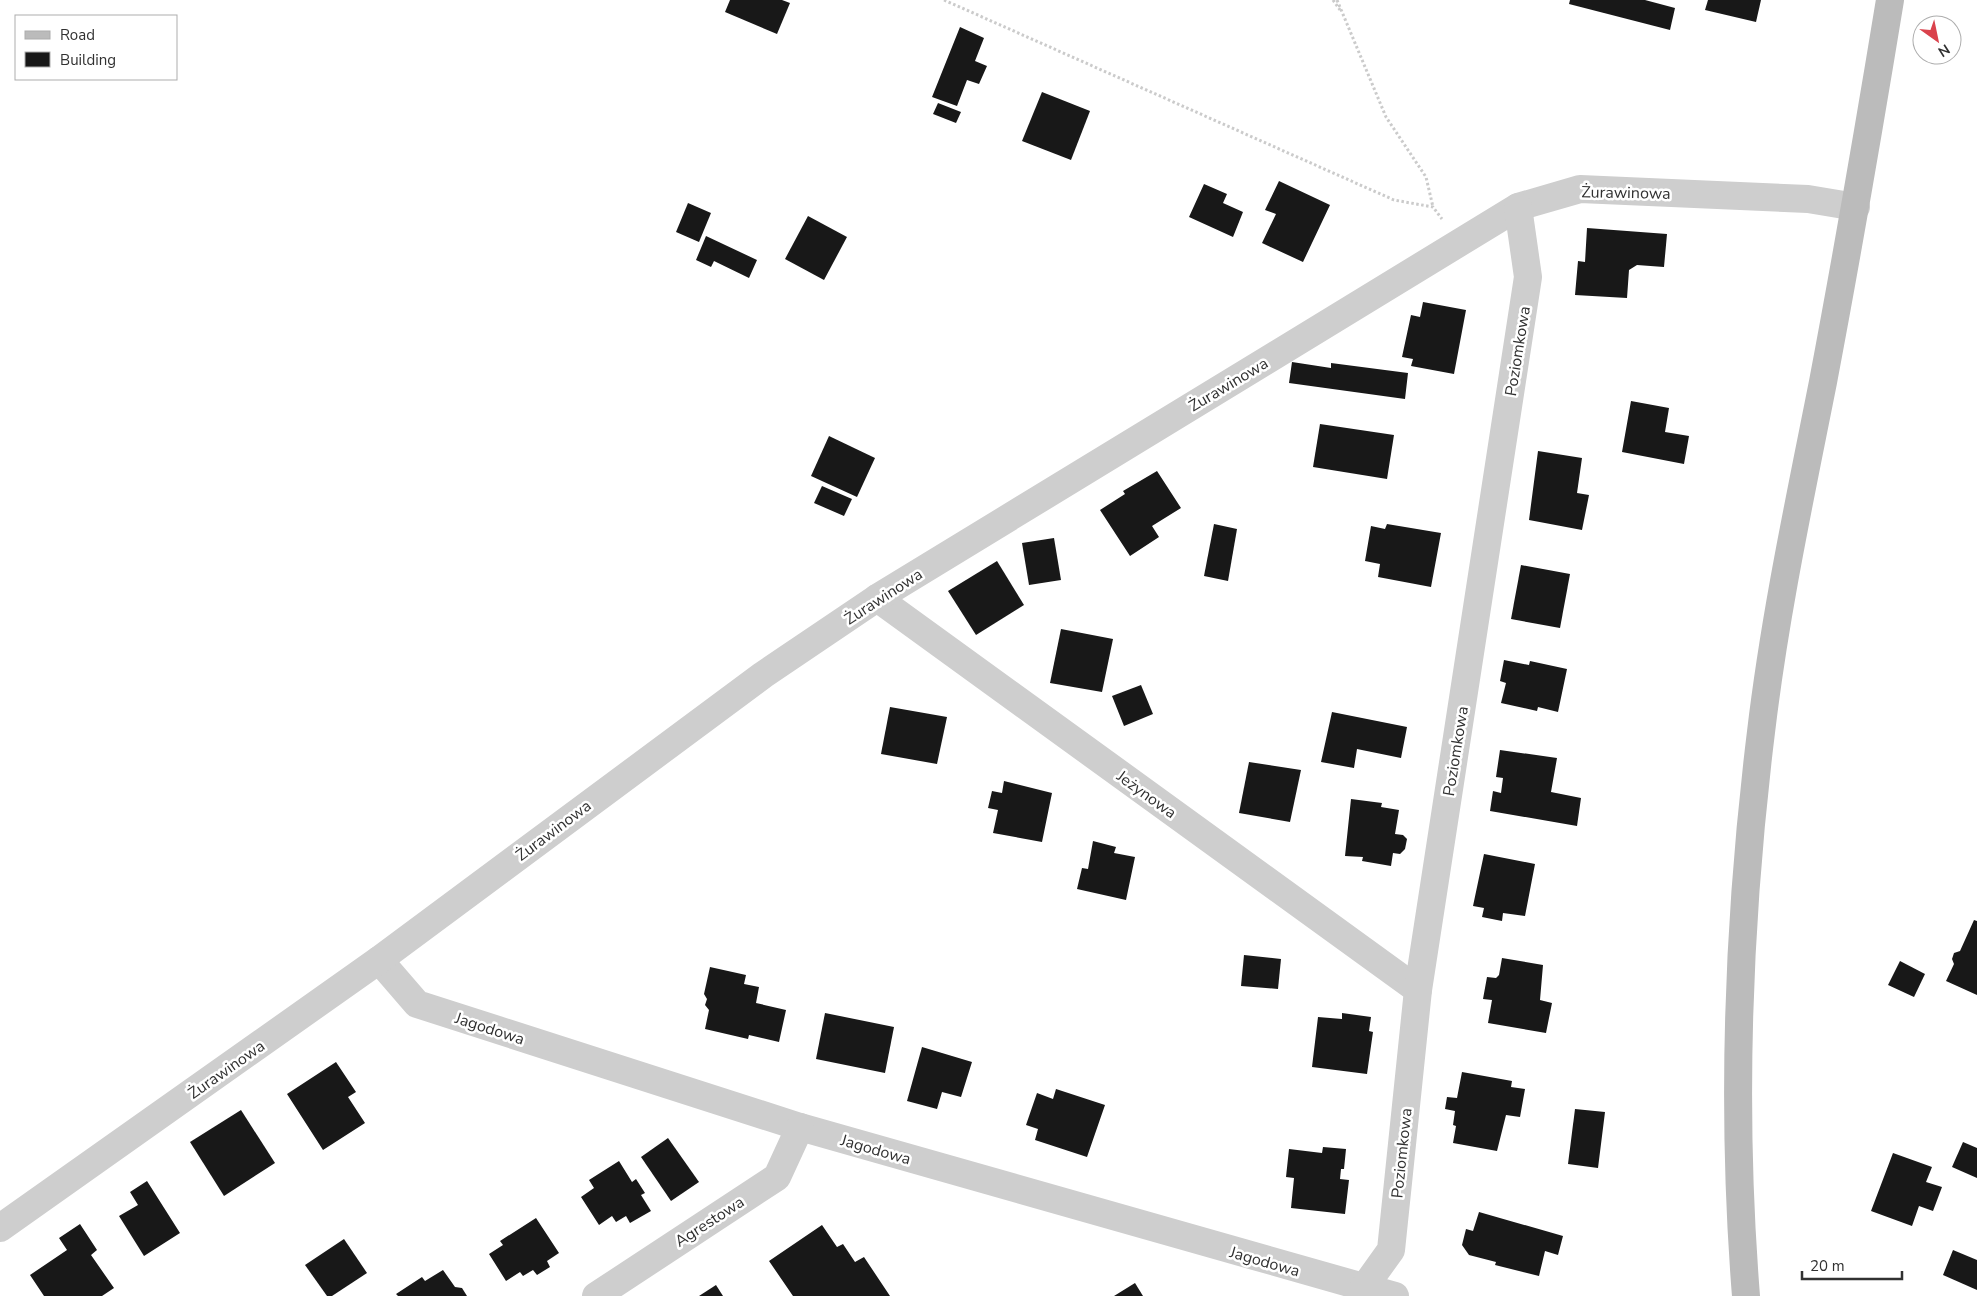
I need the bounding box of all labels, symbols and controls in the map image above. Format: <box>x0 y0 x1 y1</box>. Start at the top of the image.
legend <box>15 15 178 80</box>
north arrow <box>1912 15 1962 65</box>
text: Road <box>60 25 95 45</box>
text: N <box>1934 40 1953 61</box>
text: Building <box>60 50 116 70</box>
street label: Żurawinowa <box>1581 181 1671 205</box>
street label: Poziomkowa <box>1500 305 1536 398</box>
street label: Żurawinowa <box>1185 352 1272 417</box>
street label: Żurawinowa <box>840 563 927 630</box>
street label: Poziomkowa <box>1438 705 1474 798</box>
street label: Jeżynowa <box>1111 765 1181 824</box>
street label: Żurawinowa <box>511 795 596 866</box>
street label: Jagodowa <box>451 1007 527 1051</box>
street label: Żurawinowa <box>184 1035 269 1104</box>
street label: Poziomkowa <box>1386 1107 1418 1199</box>
street label: Jagodowa <box>837 1129 913 1170</box>
street label: Agrestowa <box>671 1191 749 1253</box>
street label: Jagodowa <box>1226 1241 1302 1282</box>
scale bar <box>1802 1248 1902 1280</box>
text: 20 m <box>1810 1256 1845 1276</box>

